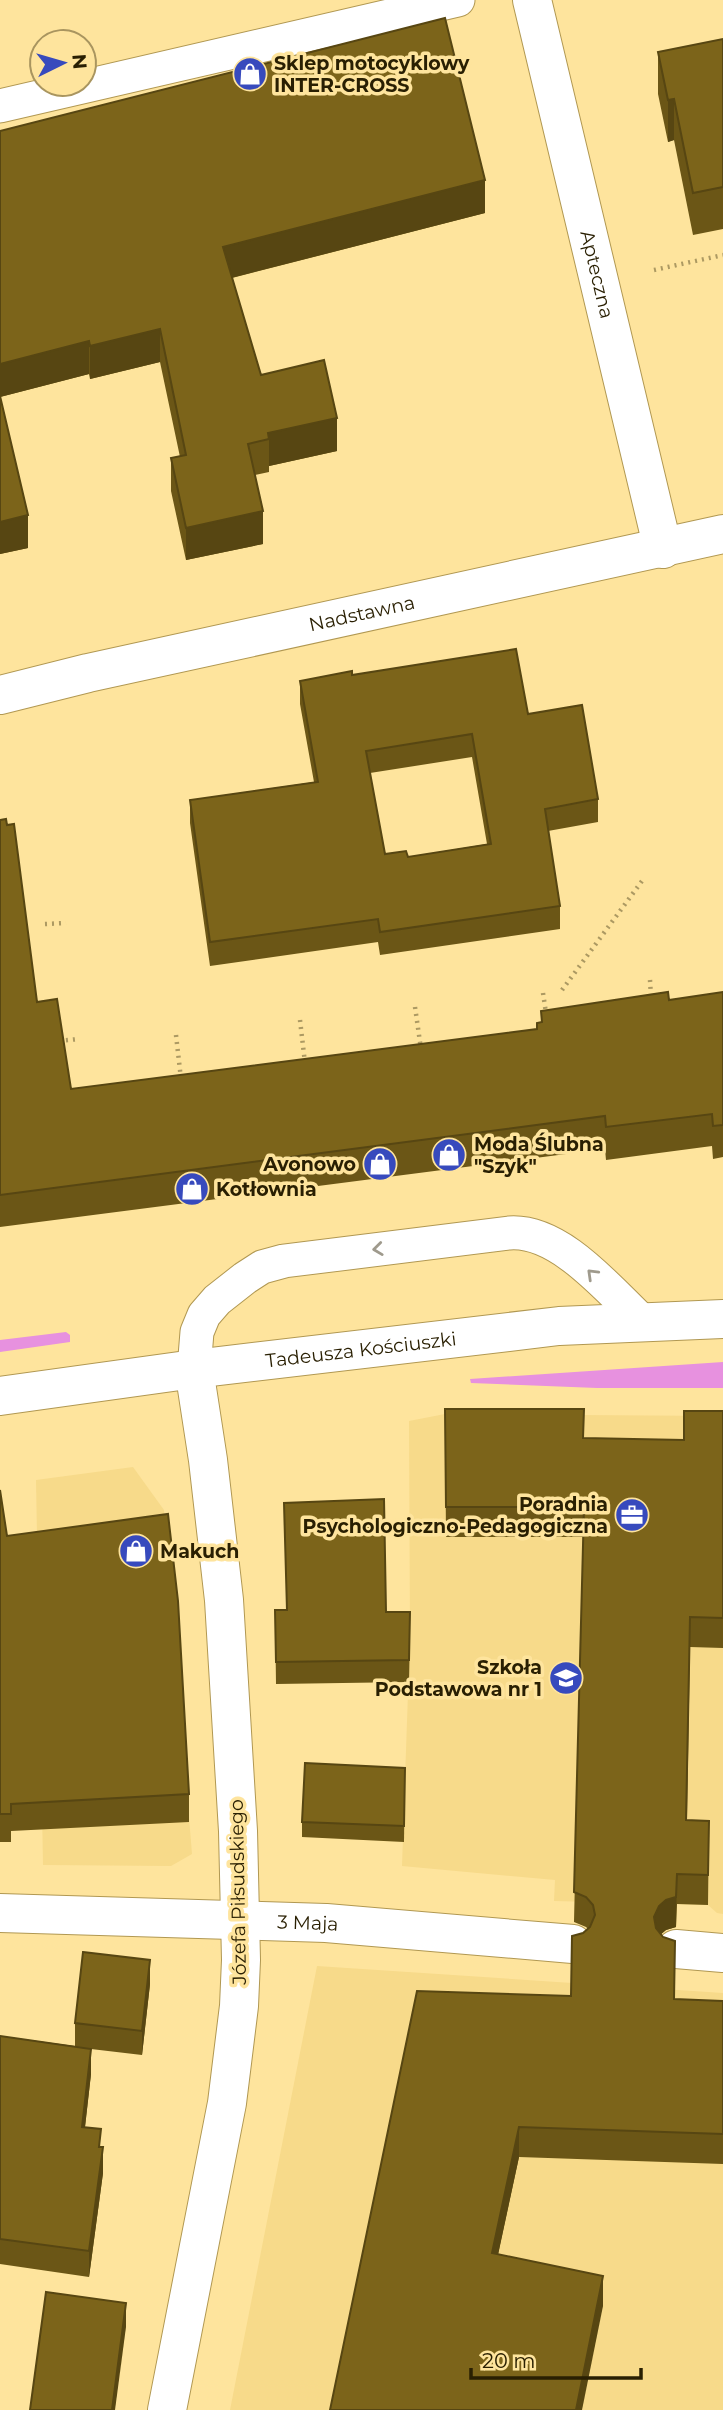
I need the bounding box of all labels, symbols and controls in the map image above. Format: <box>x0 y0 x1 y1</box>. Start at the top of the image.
north arrow <box>28 28 98 98</box>
place label: Sklep motocyklowy INTER-CROSS <box>274 52 470 97</box>
text: N <box>67 53 92 70</box>
shop icon: Sklep motocyklowy INTER-CROSS <box>231 55 269 93</box>
street label: Apteczna <box>576 228 619 321</box>
street label: Nadstawna <box>307 590 417 636</box>
place label: Moda Ślubna "Szyk" <box>474 1132 604 1178</box>
shop icon: Moda Ślubna "Szyk" <box>430 1136 468 1174</box>
shop icon: Avonowo <box>361 1145 399 1183</box>
place label: Avonowo <box>262 1153 356 1176</box>
shop icon: Kotłownia <box>173 1170 211 1208</box>
place label: Kotłownia <box>216 1178 317 1201</box>
one-way arrow <box>373 1242 384 1257</box>
one-way arrow <box>587 1269 600 1282</box>
street label: Tadeusza Kościuszki <box>264 1327 458 1372</box>
place label: Poradnia Psychologiczno-Pedagogiczna <box>303 1493 608 1538</box>
office icon: Poradnia Psychologiczno-Pedagogiczna <box>613 1496 651 1534</box>
shop icon: Makuch <box>117 1532 155 1570</box>
place label: Makuch <box>160 1540 239 1563</box>
place label: Szkoła Podstawowa nr 1 <box>375 1656 542 1701</box>
school or university icon: Szkoła Podstawowa nr 1 <box>547 1659 585 1697</box>
street label: Józefa Piłsudskiego <box>225 1799 251 1986</box>
street label: 3 Maja <box>277 1910 340 1936</box>
scale bar <box>471 2336 641 2380</box>
text: 20 m <box>482 2348 536 2373</box>

